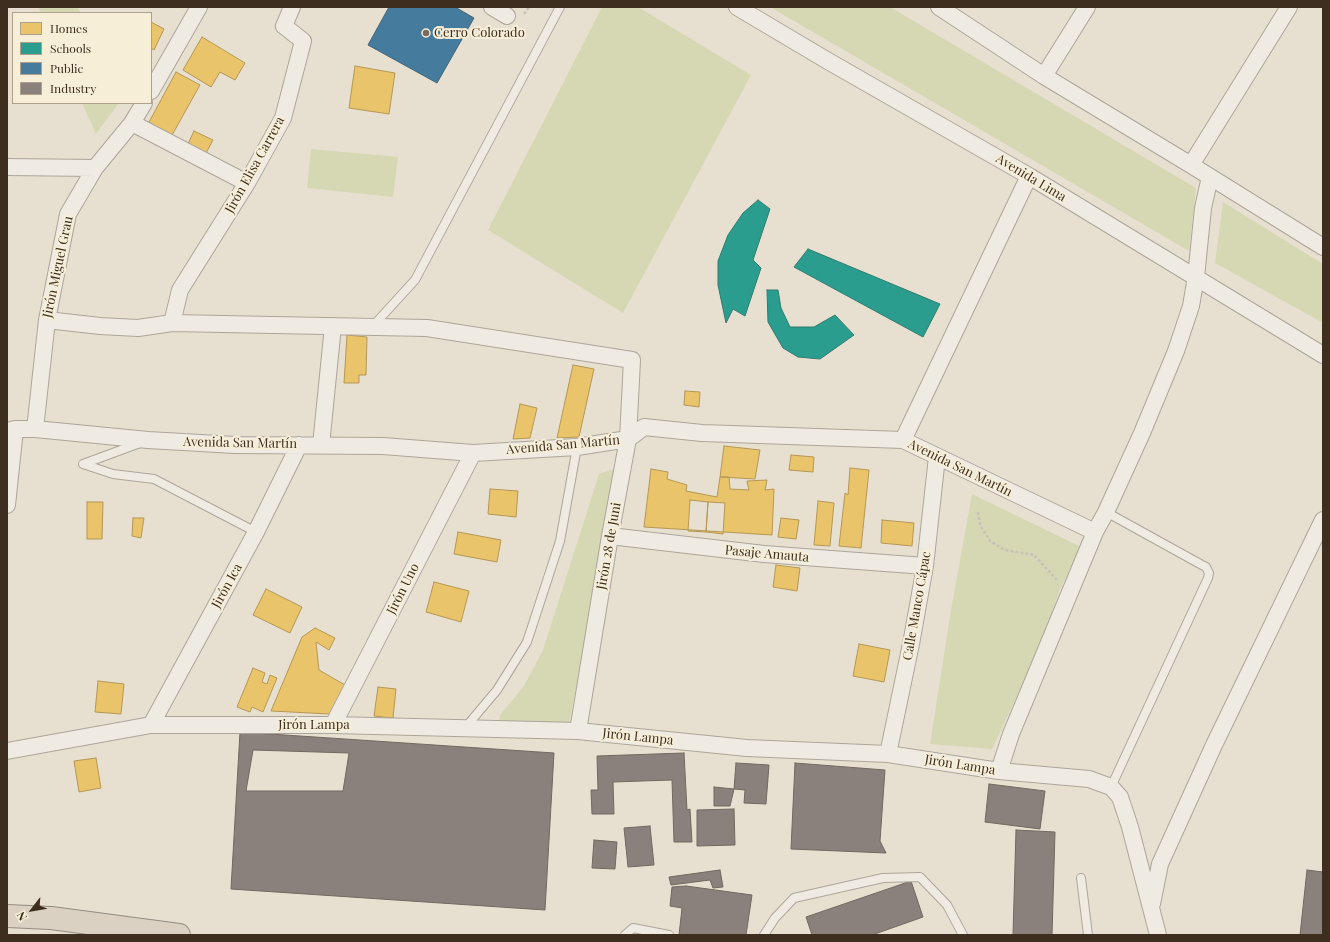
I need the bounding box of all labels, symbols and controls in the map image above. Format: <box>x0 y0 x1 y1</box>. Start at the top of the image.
legend <box>12 12 152 104</box>
text: Homes <box>50 20 88 36</box>
place label: Cerro Colorado <box>434 25 525 41</box>
marker: Cerro Colorado <box>421 28 431 38</box>
text: Schools <box>50 40 91 56</box>
text: Public <box>50 60 83 76</box>
text: Industry <box>50 80 96 96</box>
street label: Jirón Elisa Carrera <box>222 114 288 216</box>
street label: Avenida Lima <box>993 151 1069 205</box>
street label: Jirón Miguel Grau <box>40 215 76 319</box>
street label: Avenida San Martín <box>506 432 620 458</box>
street label: Avenida San Martín <box>183 434 297 452</box>
street label: Avenida San Martín <box>905 436 1015 500</box>
street label: Jirón 28 de Juni <box>594 501 624 591</box>
street label: Pasaje Amauta <box>724 543 810 565</box>
street label: Calle Manco Cápac <box>900 550 934 662</box>
street label: Jirón Ica <box>208 561 246 611</box>
street label: Jirón Uno <box>384 561 422 617</box>
street label: Jirón Lampa <box>278 717 350 733</box>
street label: Jirón Lampa <box>602 726 674 748</box>
street label: Jirón Lampa <box>924 752 996 778</box>
north arrow <box>12 890 52 930</box>
text: N <box>13 909 30 924</box>

